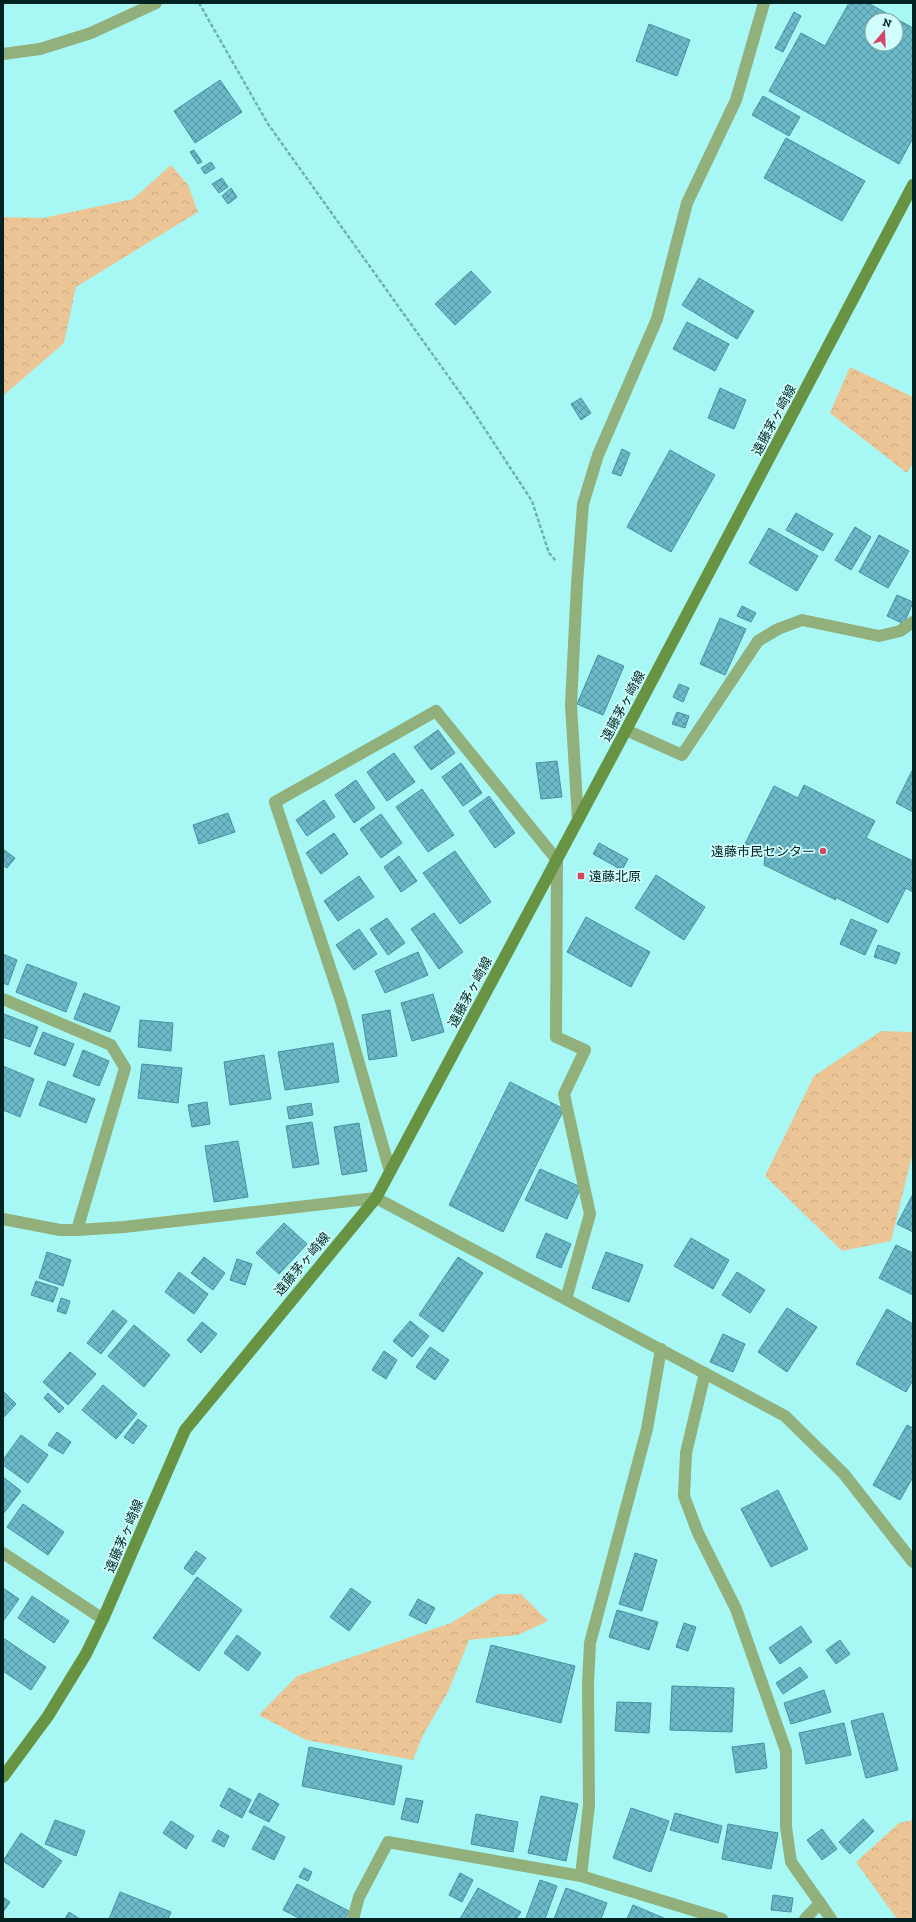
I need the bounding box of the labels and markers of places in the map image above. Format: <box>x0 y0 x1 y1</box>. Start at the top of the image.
place label: 遠藤市民センター <box>711 844 815 859</box>
marker: 遠藤市民センター <box>818 846 828 856</box>
place label: 遠藤北原 <box>589 869 641 884</box>
marker: 遠藤北原 <box>576 871 586 881</box>

